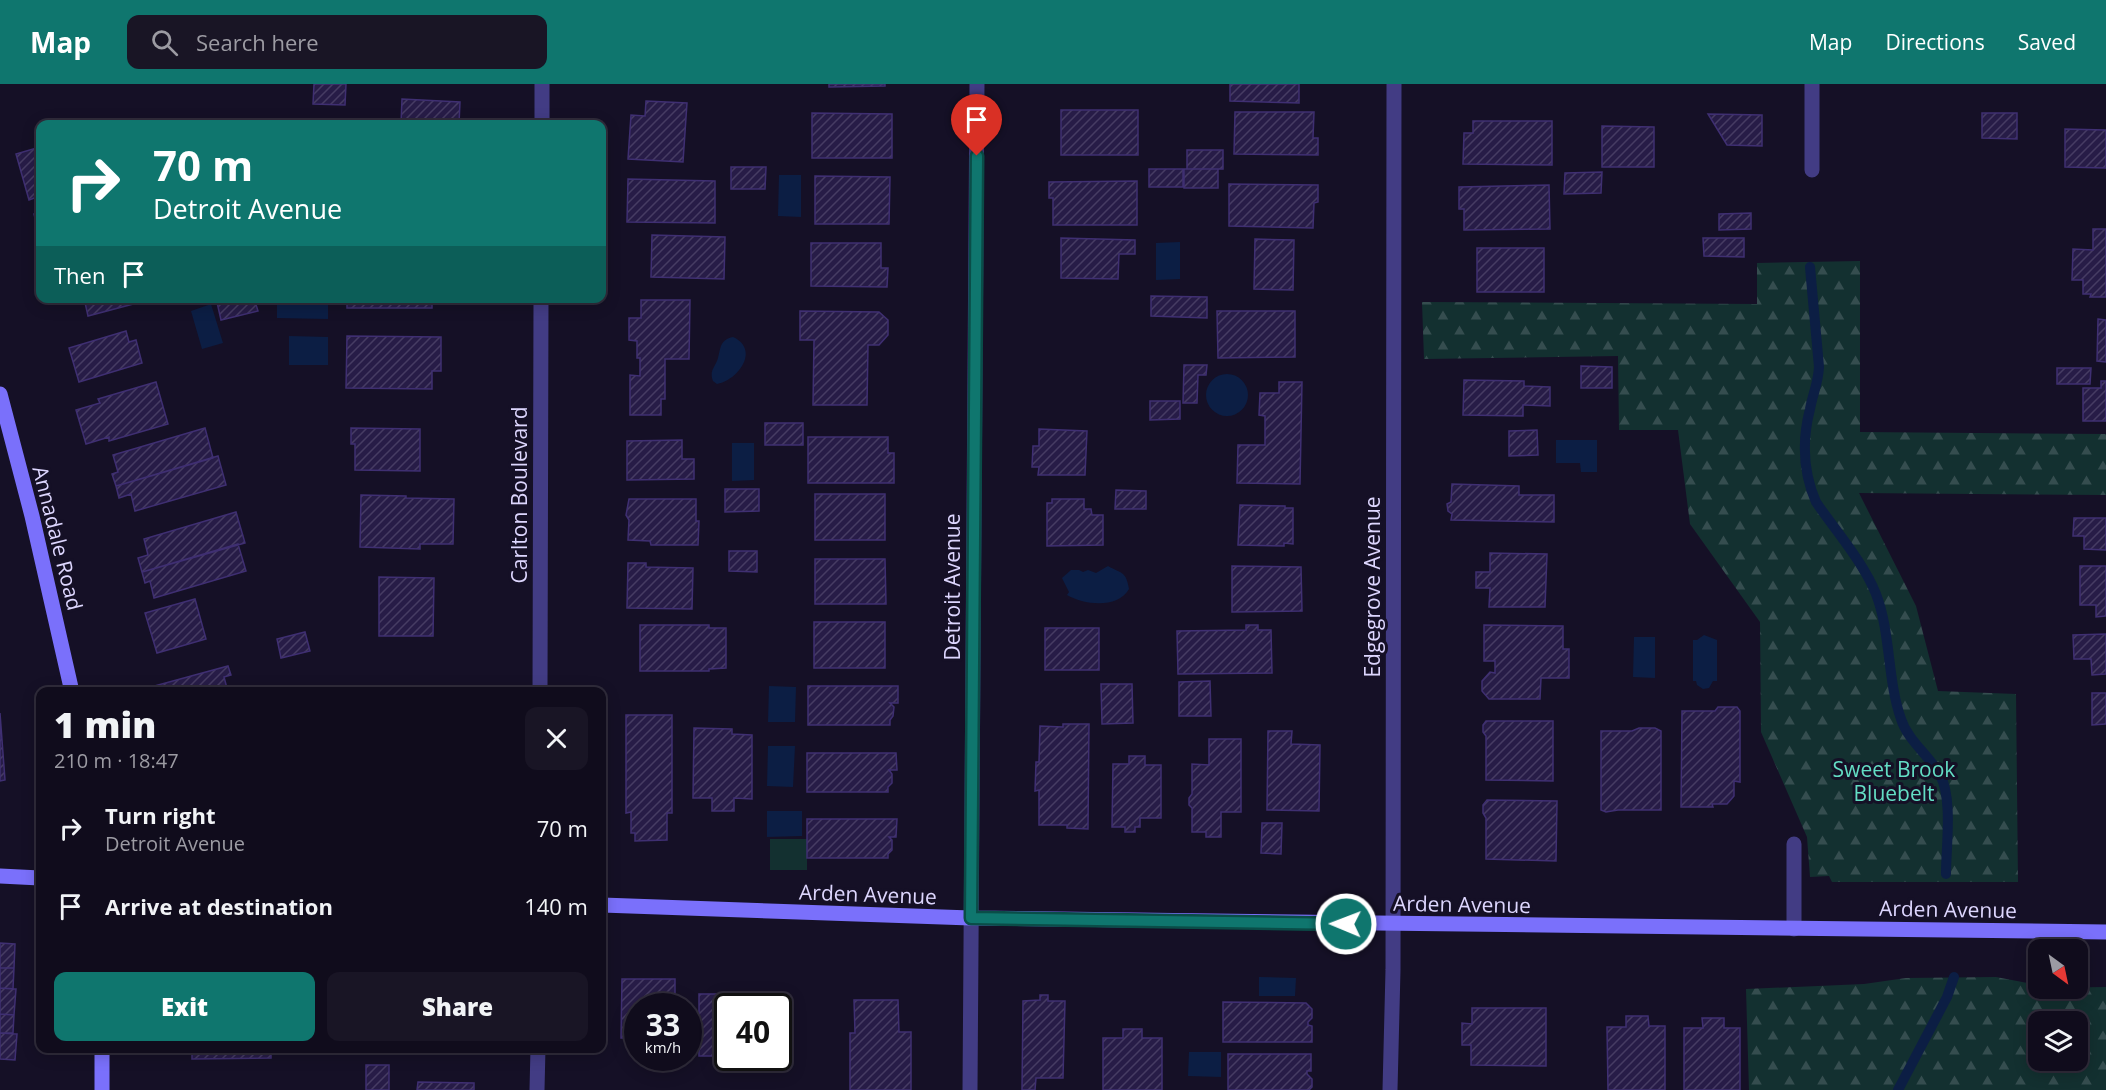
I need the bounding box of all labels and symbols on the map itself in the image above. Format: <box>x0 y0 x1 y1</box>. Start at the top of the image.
pin <box>951 94 1002 156</box>
street label: Carlton Boulevard <box>505 407 533 584</box>
street label: Annadale Road <box>27 463 89 613</box>
street label: Edgegrove Avenue <box>1358 496 1386 678</box>
street label: Detroit Avenue <box>938 513 966 661</box>
park label: Sweet Brook Bluebelt <box>1833 755 1955 807</box>
street label: Arden Avenue <box>799 878 937 910</box>
street label: Arden Avenue <box>1393 889 1531 919</box>
position arrow <box>1314 892 1378 956</box>
street label: Arden Avenue <box>1879 894 2017 924</box>
north arrow <box>2028 939 2088 999</box>
speed limit sign: 40 <box>714 993 792 1071</box>

